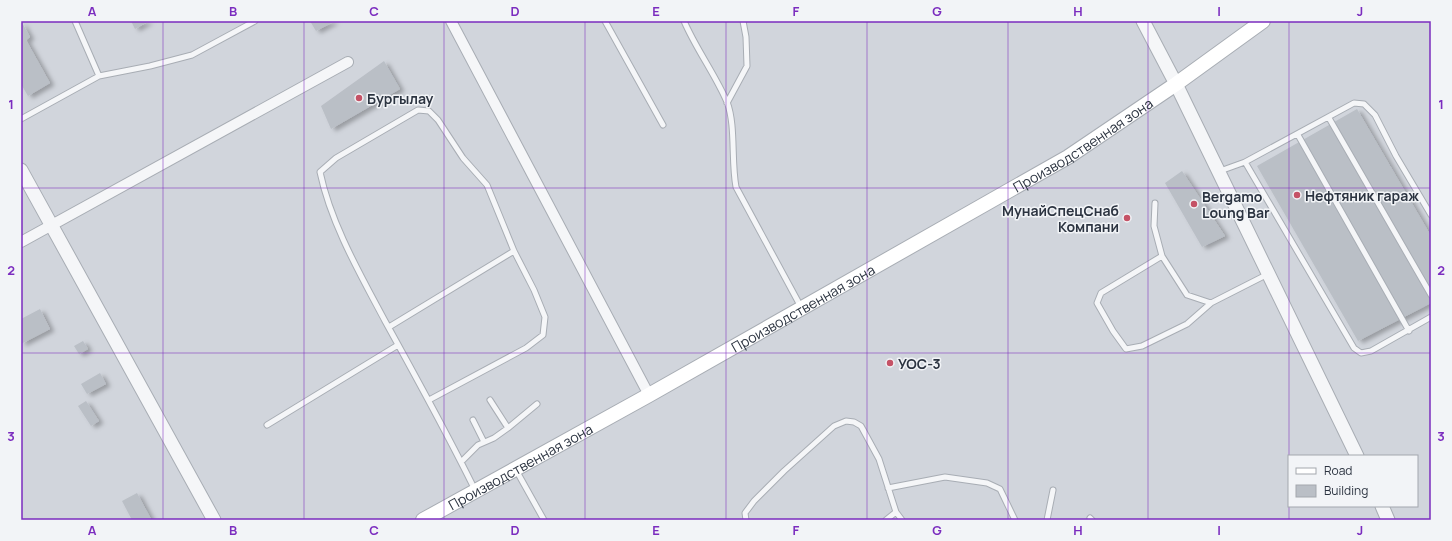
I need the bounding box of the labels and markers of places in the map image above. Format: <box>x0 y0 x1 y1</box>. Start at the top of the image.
place label: Бургылау <box>367 89 434 108</box>
marker: Бургылау <box>354 93 364 103</box>
place label: Нефтяник гараж <box>1305 186 1419 205</box>
place label: Bergamo Loung Bar <box>1202 187 1270 222</box>
marker: Нефтяник гараж <box>1292 190 1302 200</box>
marker: Bergamo Loung Bar <box>1189 199 1199 209</box>
place label: МунайСпецСнаб Компани <box>1002 201 1119 236</box>
marker: МунайСпецСнаб Компани <box>1122 213 1132 223</box>
place label: УОС-3 <box>898 354 941 373</box>
marker: УОС-3 <box>885 358 895 368</box>

